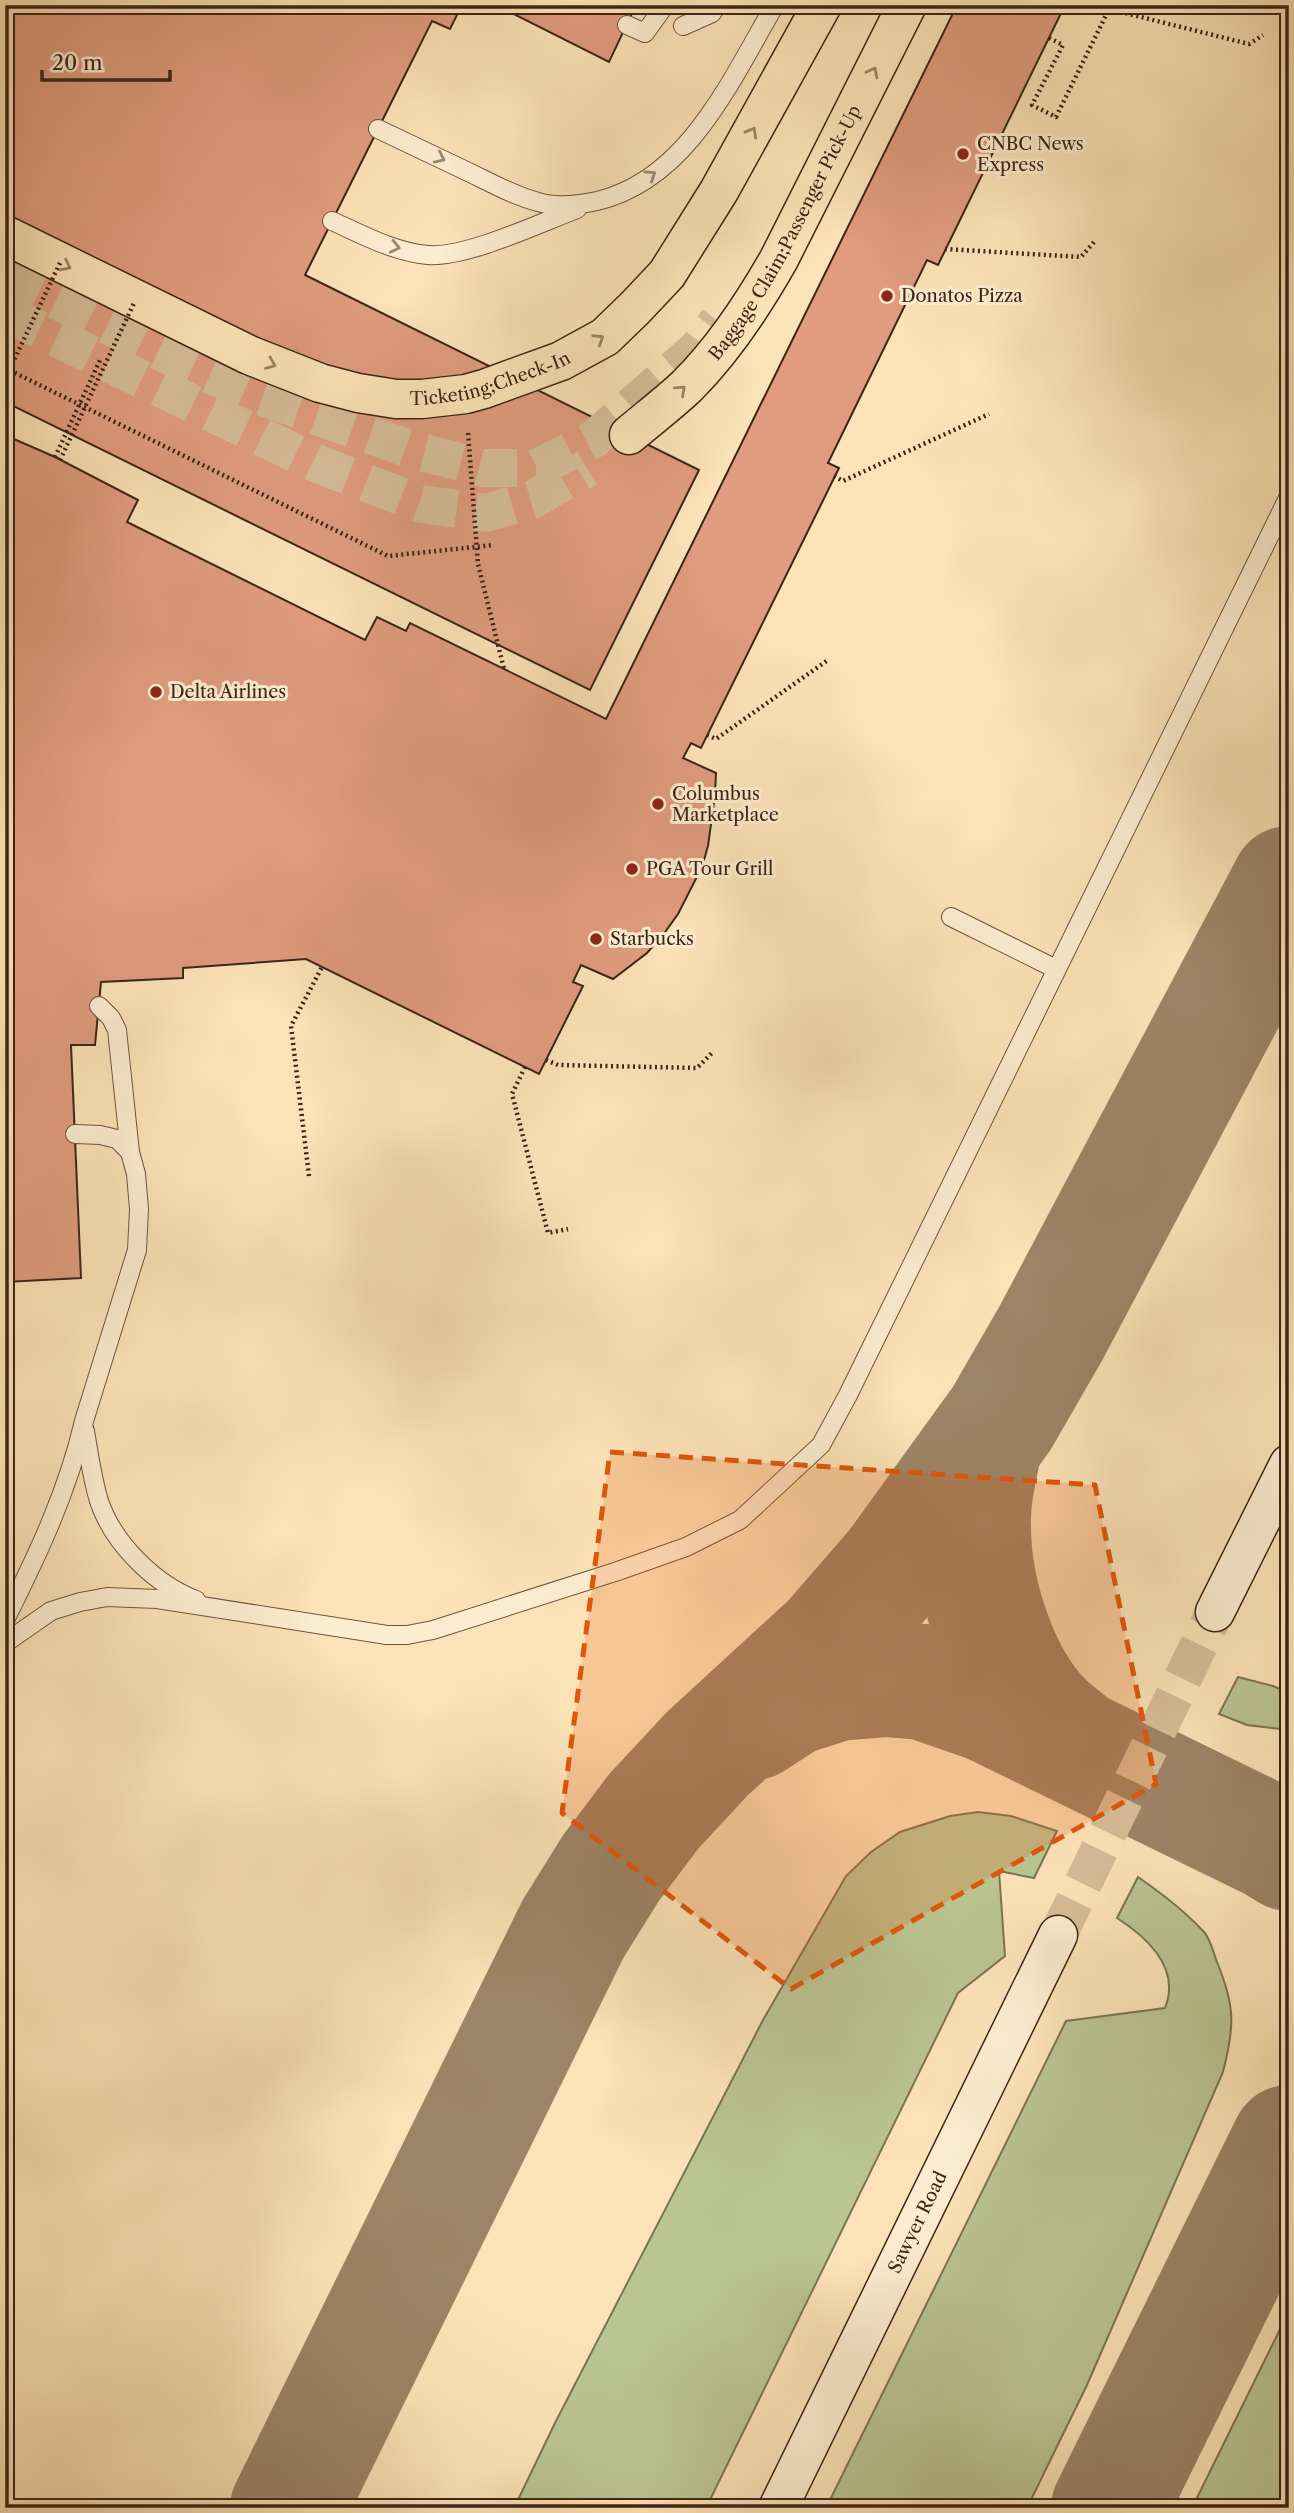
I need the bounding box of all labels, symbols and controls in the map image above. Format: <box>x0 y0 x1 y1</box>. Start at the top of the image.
scale bar <box>42 38 170 82</box>
text: 20 m <box>52 50 103 75</box>
one-way arrow <box>865 67 879 79</box>
street label: Baggage Claim;Passenger Pick-Up <box>704 102 866 365</box>
one-way arrow <box>744 126 757 139</box>
place label: CNBC News Express <box>977 133 1084 176</box>
marker: CNBC News Express <box>955 146 971 162</box>
one-way arrow <box>432 150 445 164</box>
one-way arrow <box>643 171 656 184</box>
one-way arrow <box>389 239 401 253</box>
one-way arrow <box>59 257 71 271</box>
place label: Donatos Pizza <box>901 285 1023 307</box>
marker: Donatos Pizza <box>879 288 895 304</box>
one-way arrow <box>592 334 605 347</box>
street label: Ticketing;Check-In <box>410 347 574 410</box>
one-way arrow <box>264 356 276 370</box>
one-way arrow <box>673 386 686 399</box>
place label: Delta Airlines <box>170 681 286 703</box>
marker: Delta Airlines <box>148 684 164 700</box>
place label: Columbus Marketplace <box>672 783 779 826</box>
marker: Columbus Marketplace <box>650 796 666 812</box>
place label: PGA Tour Grill <box>646 858 773 880</box>
marker: PGA Tour Grill <box>624 861 640 877</box>
place label: Starbucks <box>610 928 694 950</box>
marker: Starbucks <box>588 931 604 947</box>
street label: Sawyer Road <box>883 2168 952 2277</box>

